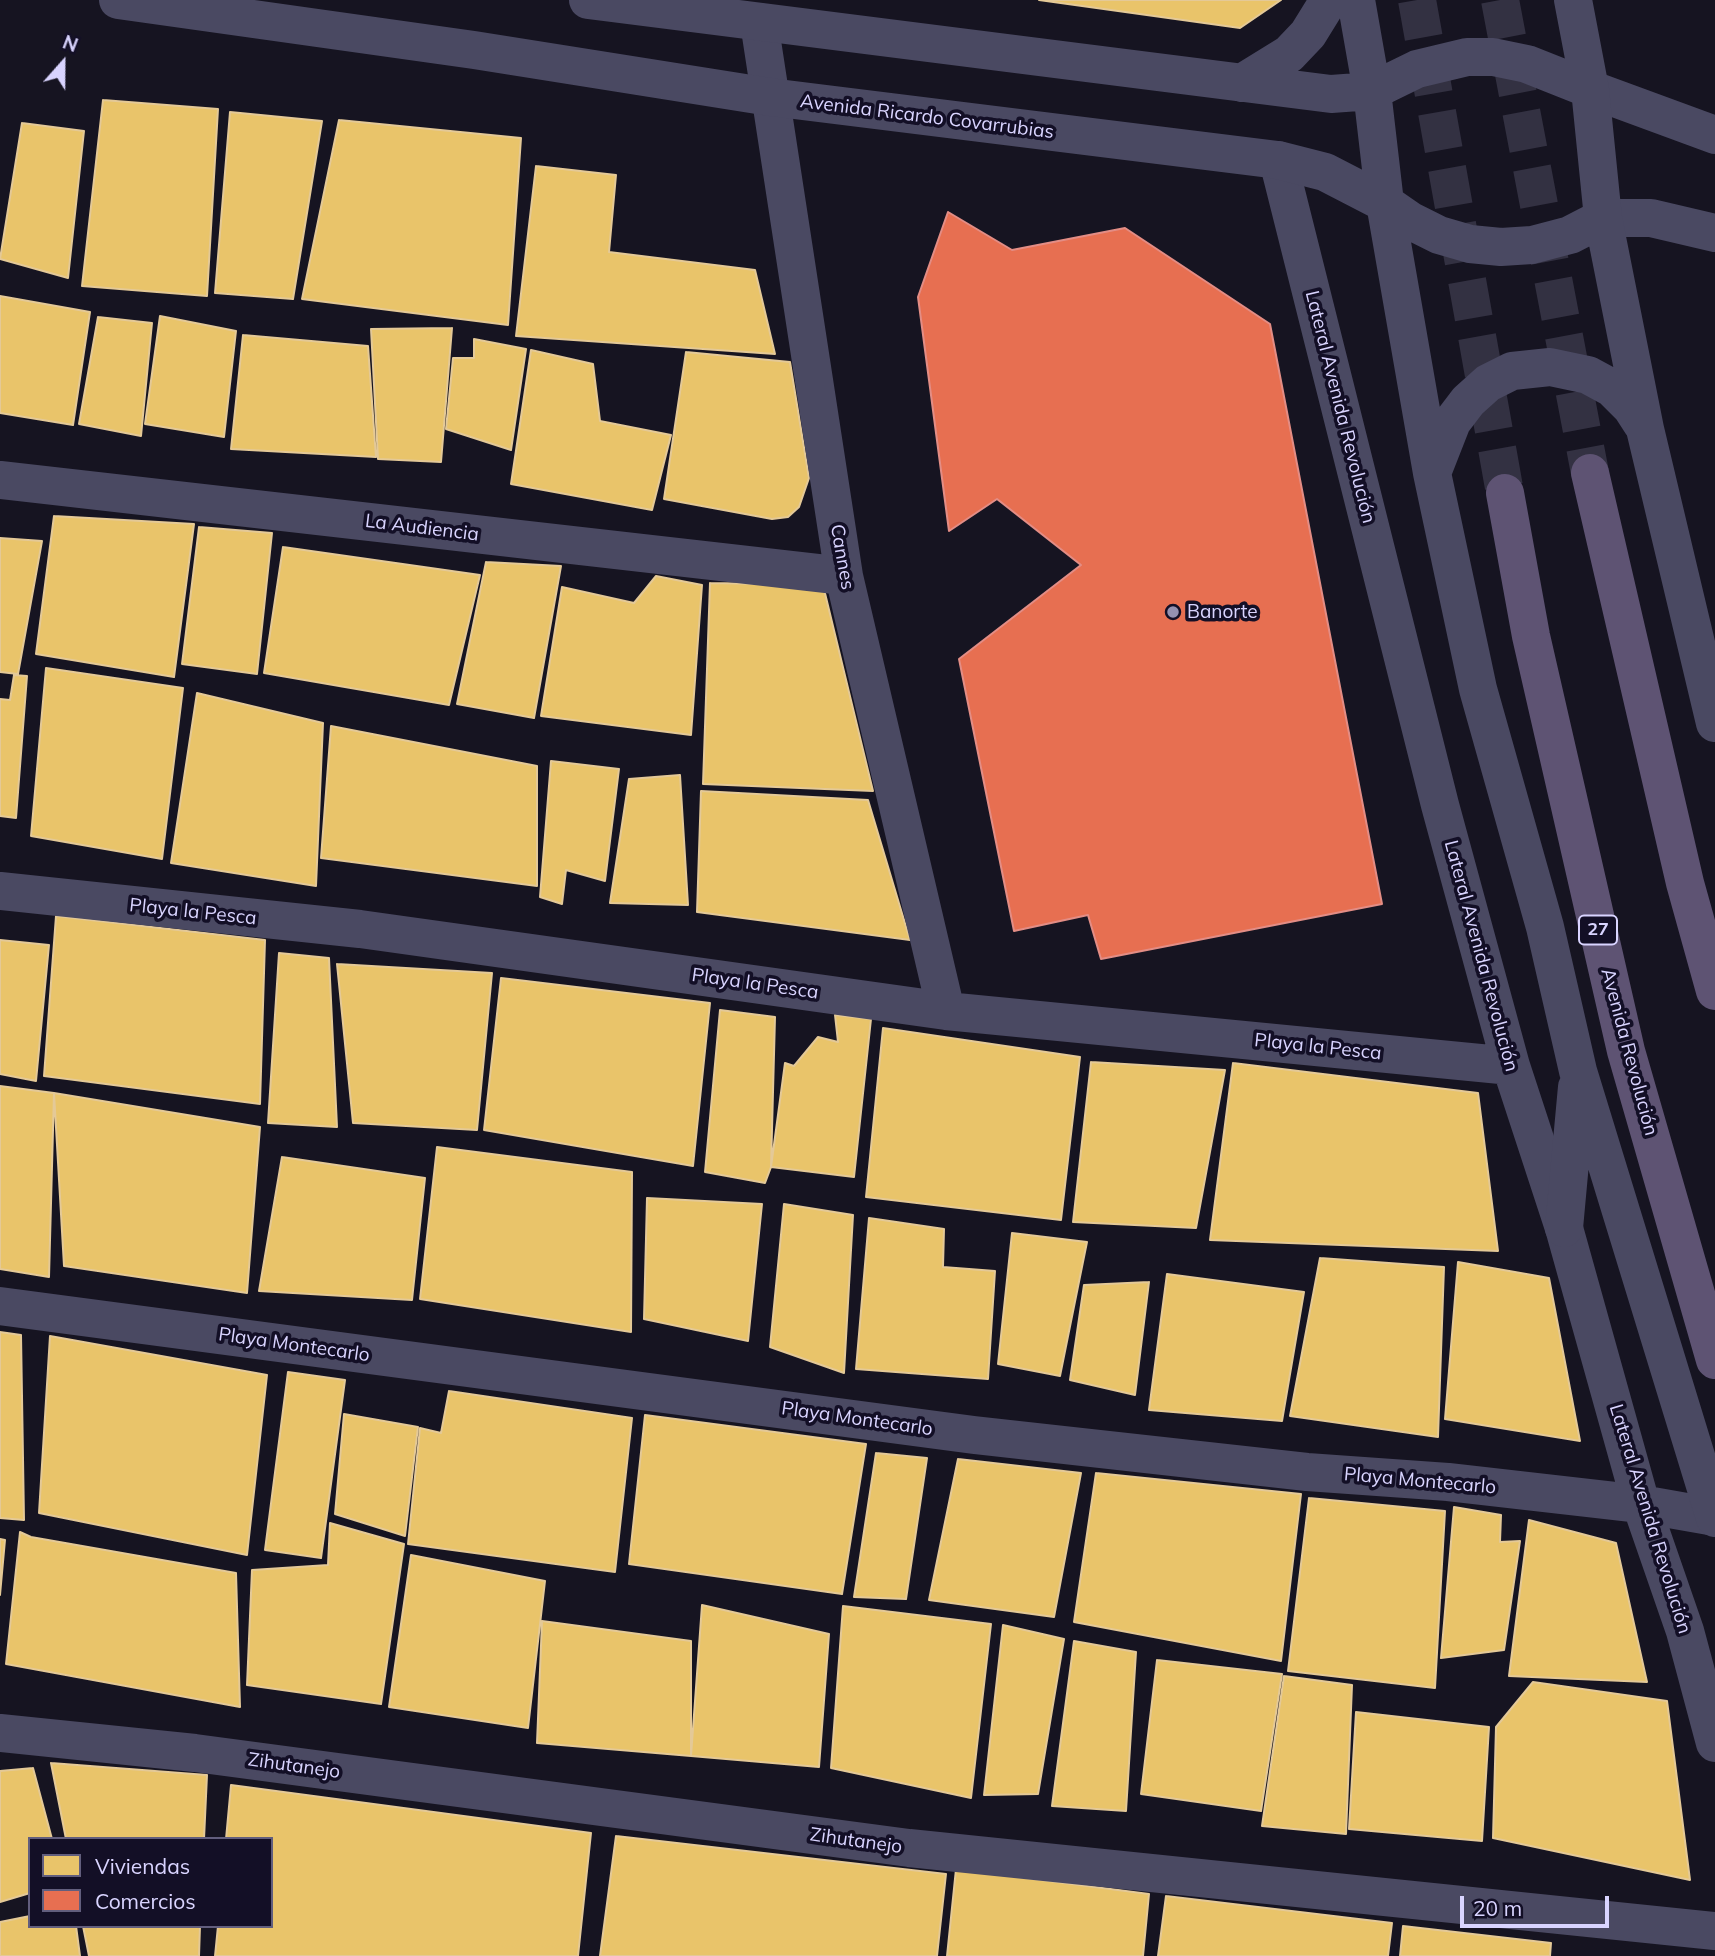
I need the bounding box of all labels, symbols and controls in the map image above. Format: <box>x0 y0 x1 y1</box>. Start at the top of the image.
north arrow <box>28 28 98 98</box>
text: N <box>60 30 82 57</box>
street label: Avenida Ricardo Covarrubias <box>799 90 1055 144</box>
street label: Lateral Avenida Revolución <box>1300 288 1380 526</box>
street label: La Audiencia <box>364 510 480 546</box>
street label: Cannes <box>825 522 859 592</box>
place label: Banorte <box>1187 601 1258 623</box>
marker: Banorte <box>1165 604 1181 620</box>
street label: Lateral Avenida Revolución <box>1439 838 1523 1074</box>
street label: Playa la Pesca <box>128 894 258 930</box>
road number: 27 <box>1579 916 1617 945</box>
street label: Playa la Pesca <box>690 964 820 1004</box>
street label: Avenida Revolución <box>1596 966 1662 1138</box>
street label: Playa la Pesca <box>1253 1029 1383 1065</box>
street label: Playa Montecarlo <box>217 1323 371 1367</box>
street label: Playa Montecarlo <box>780 1397 934 1441</box>
street label: Lateral Avenida Revolución <box>1604 1401 1696 1637</box>
street label: Playa Montecarlo <box>1343 1463 1497 1499</box>
street label: Zihutanejo <box>246 1748 342 1784</box>
street label: Zihutanejo <box>808 1823 904 1859</box>
legend <box>28 1837 273 1928</box>
text: Viviendas <box>95 1853 190 1879</box>
scale bar <box>1463 1882 1612 1926</box>
text: Comercios <box>95 1888 196 1914</box>
text: 20 m <box>1473 1895 1522 1921</box>

